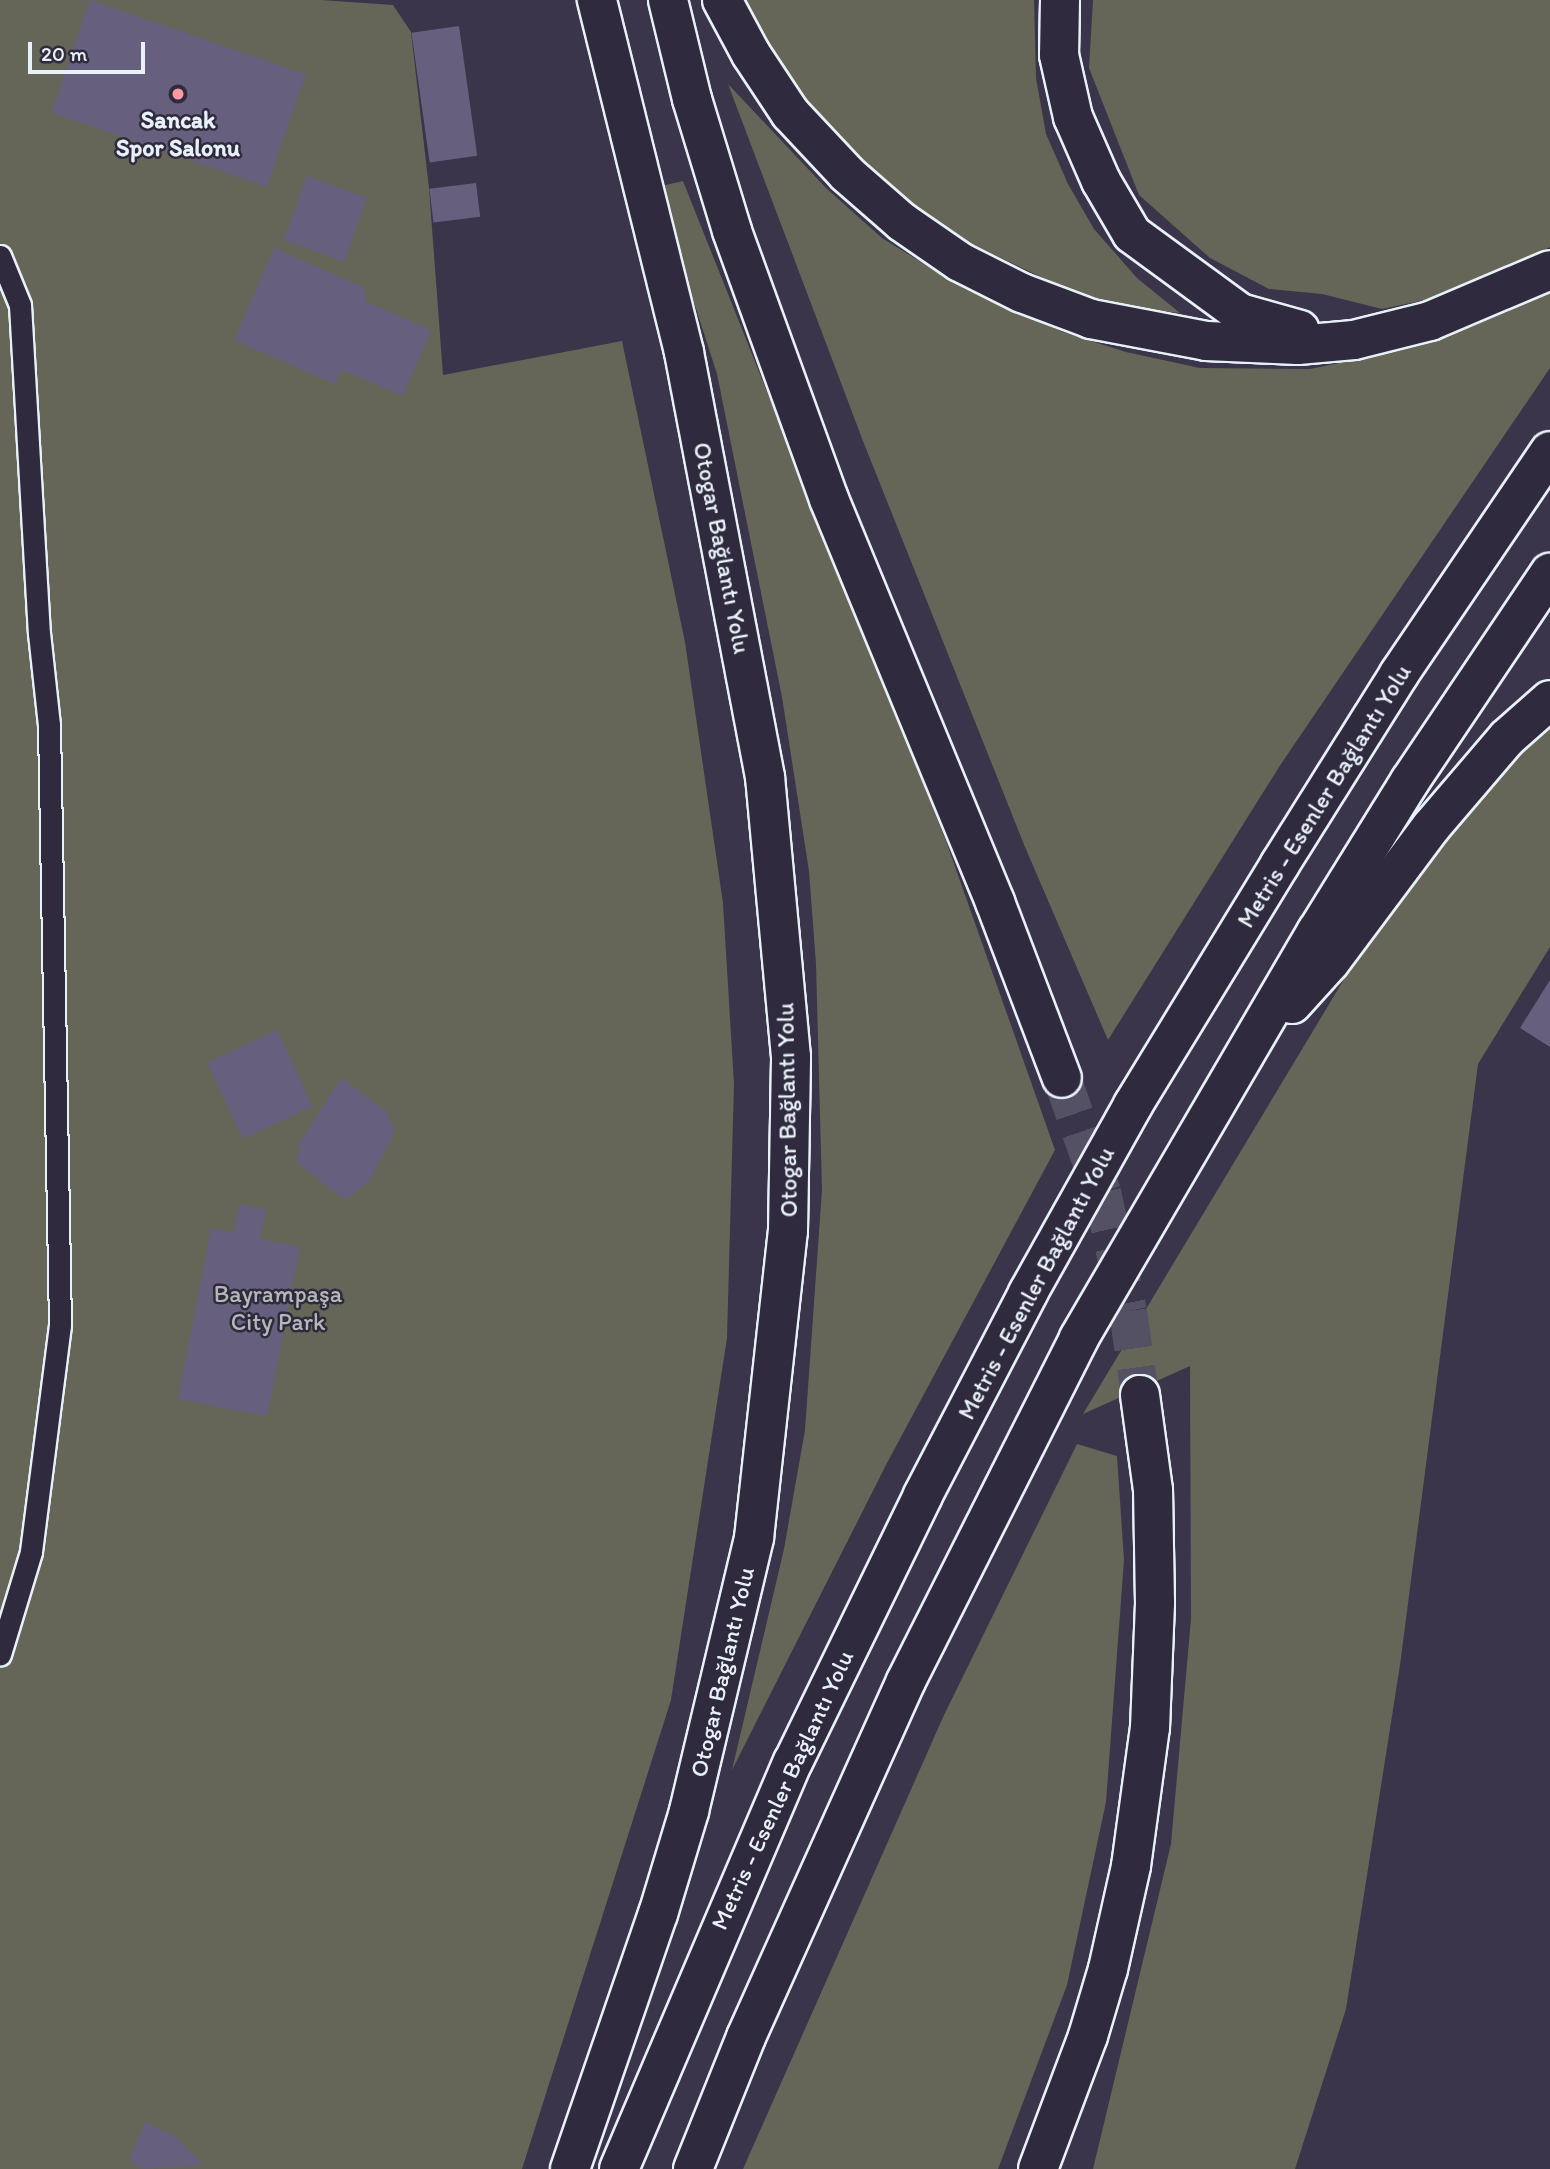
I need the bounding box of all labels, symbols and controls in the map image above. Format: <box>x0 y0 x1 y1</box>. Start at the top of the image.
scale bar <box>32 28 149 72</box>
text: 20 m <box>41 41 87 66</box>
marker: Sancak Spor Salonu <box>170 86 186 102</box>
place label: Sancak Spor Salonu <box>116 106 240 162</box>
street label: Otogar Bağlantı Yolu <box>687 440 757 656</box>
street label: Metris - Esenler Bağlantı Yolu <box>1231 660 1417 932</box>
street label: Otogar Bağlantı Yolu <box>771 1003 803 1217</box>
street label: Metris - Esenler Bağlantı Yolu <box>952 1142 1120 1424</box>
park label: Bayrampaşa City Park <box>214 1280 342 1336</box>
street label: Otogar Bağlantı Yolu <box>684 1564 760 1780</box>
street label: Metris - Esenler Bağlantı Yolu <box>705 1646 859 1934</box>

